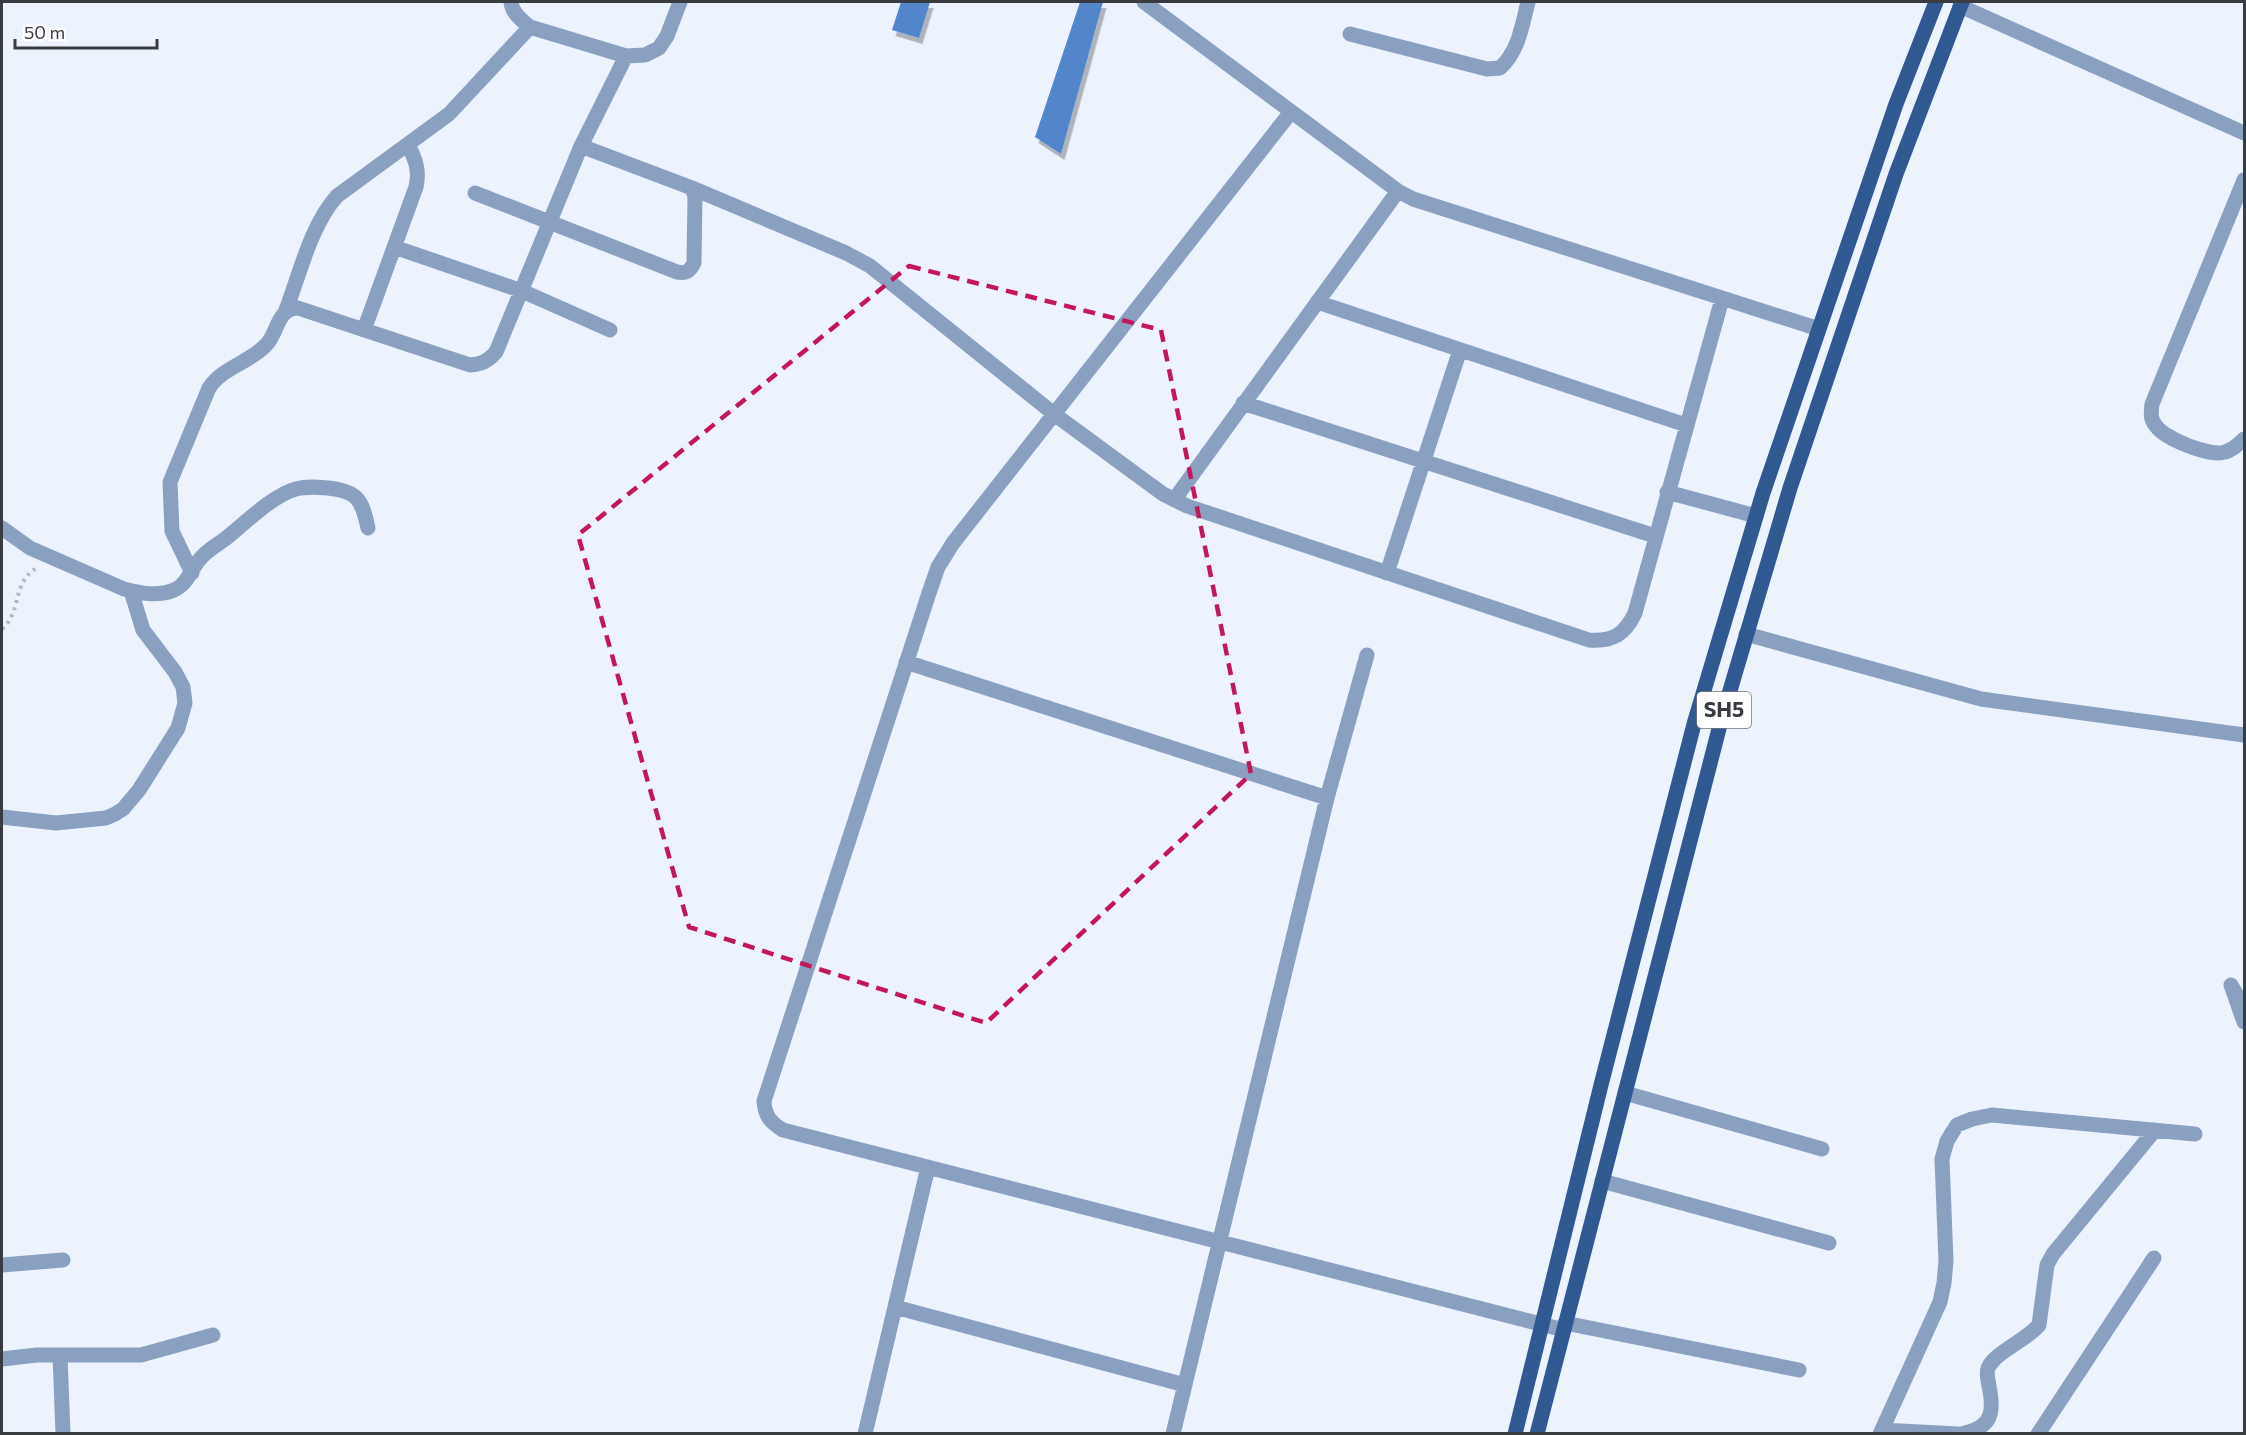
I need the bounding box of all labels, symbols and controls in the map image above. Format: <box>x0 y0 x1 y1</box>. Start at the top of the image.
scale bar <box>15 12 158 50</box>
text: 50 m <box>24 21 65 43</box>
road number: SH5 <box>1697 692 1751 728</box>

